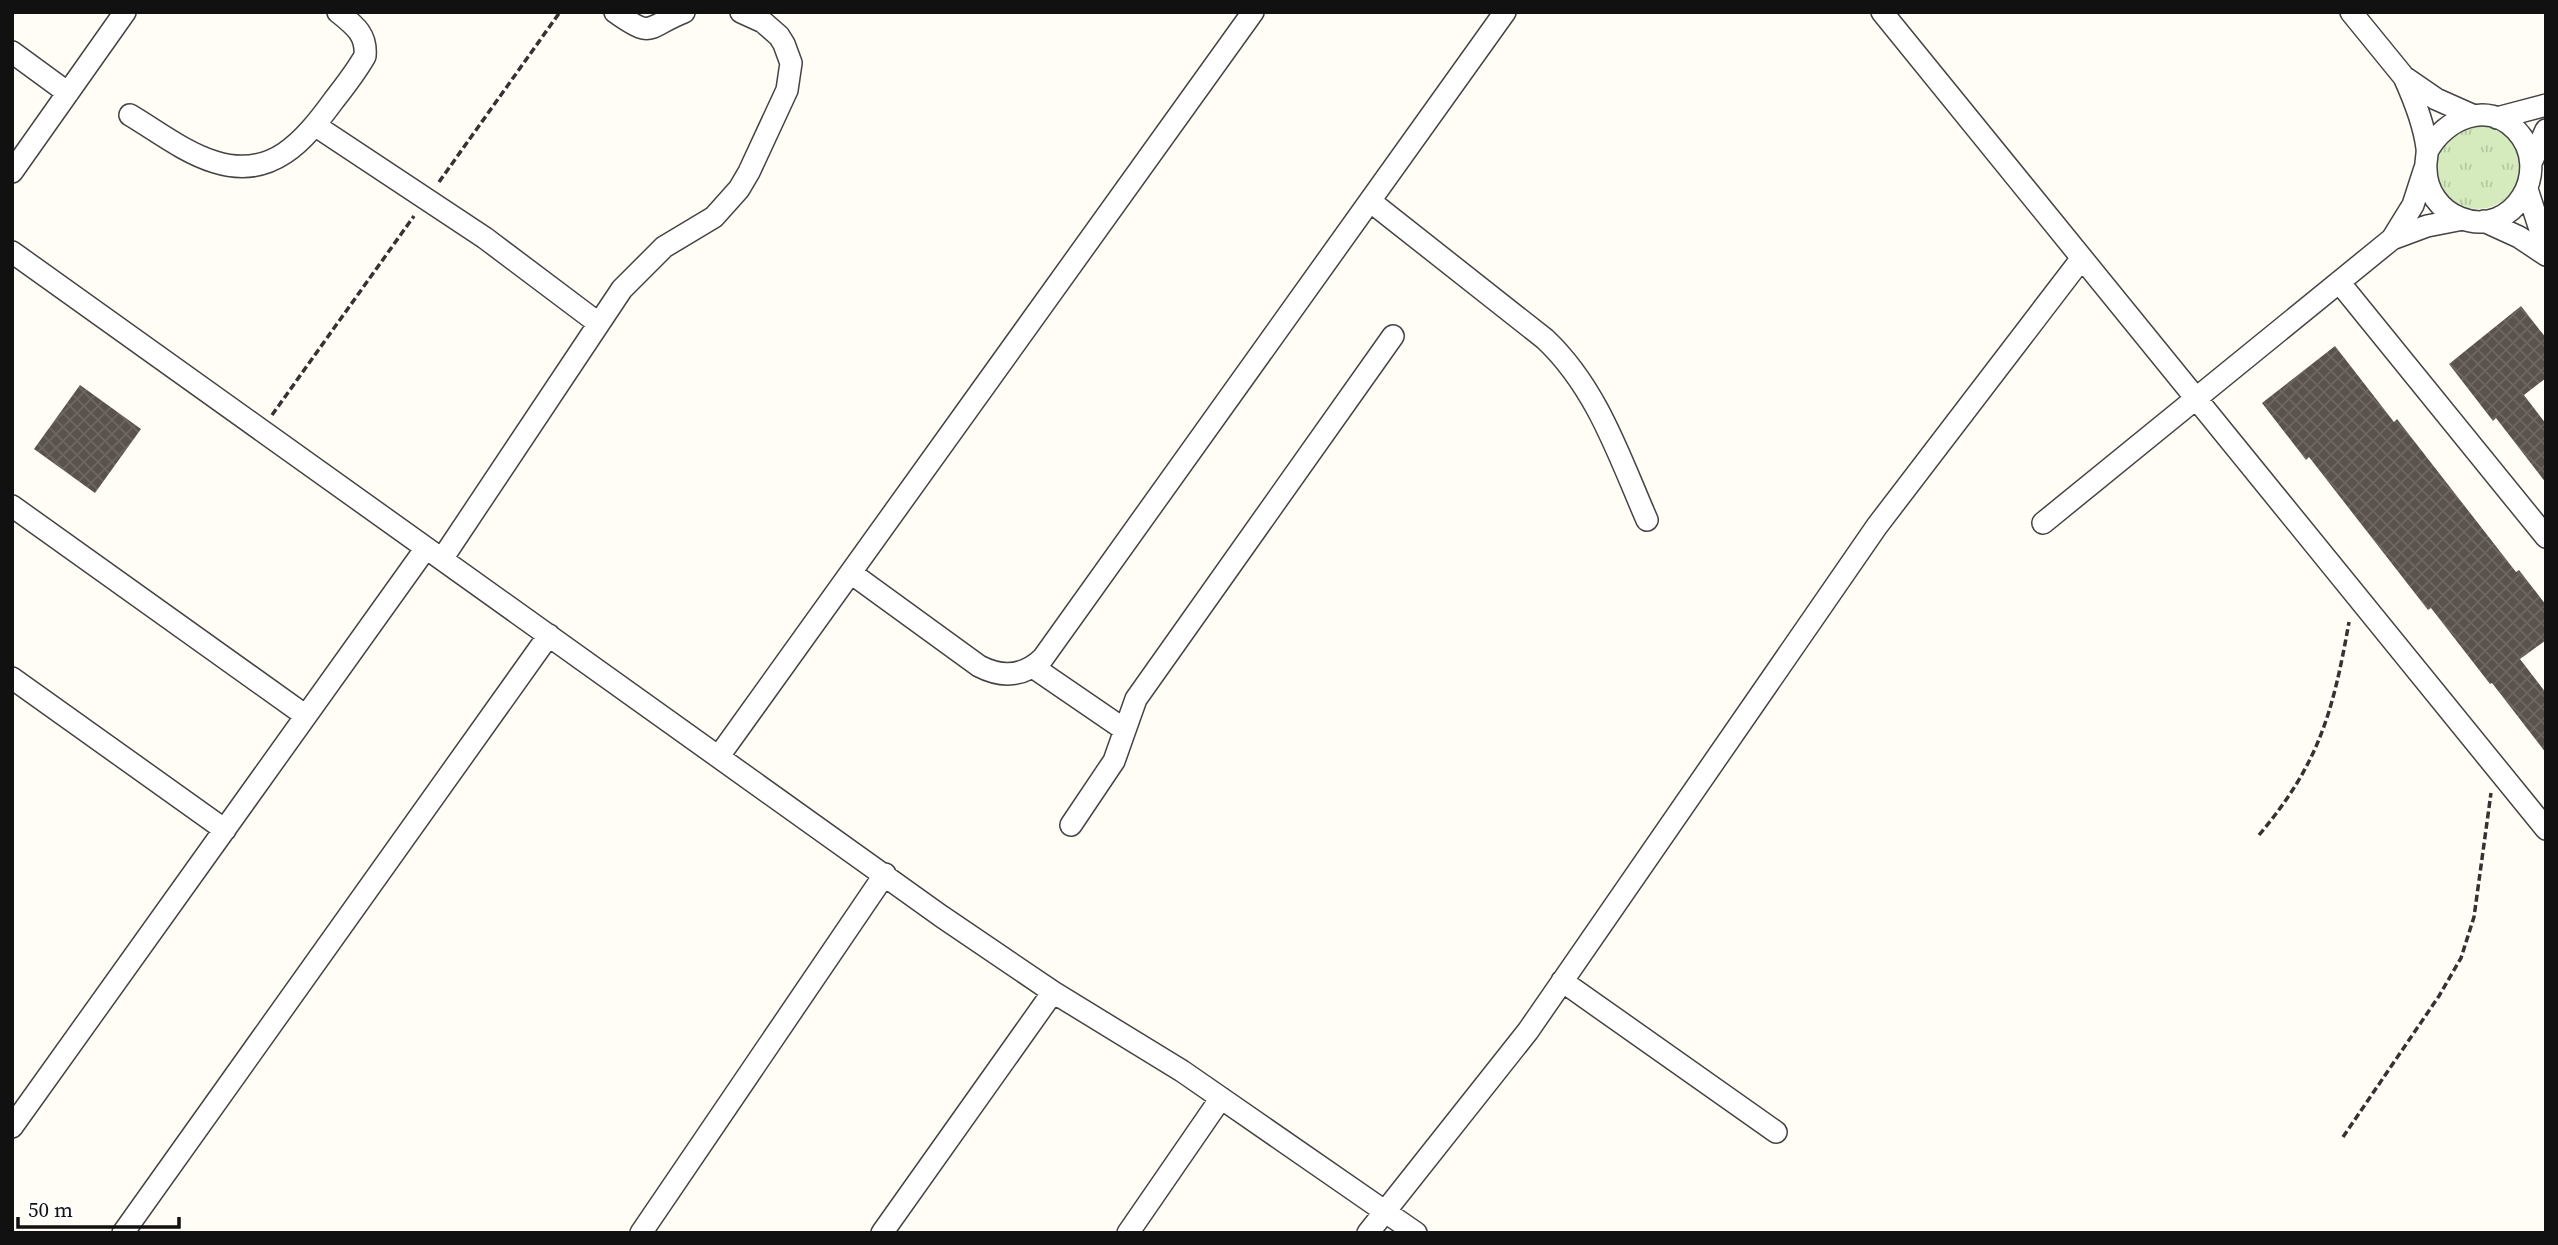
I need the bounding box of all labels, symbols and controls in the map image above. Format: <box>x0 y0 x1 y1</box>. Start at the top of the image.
scale bar <box>18 1186 178 1230</box>
text: 50 m <box>28 1195 73 1224</box>

